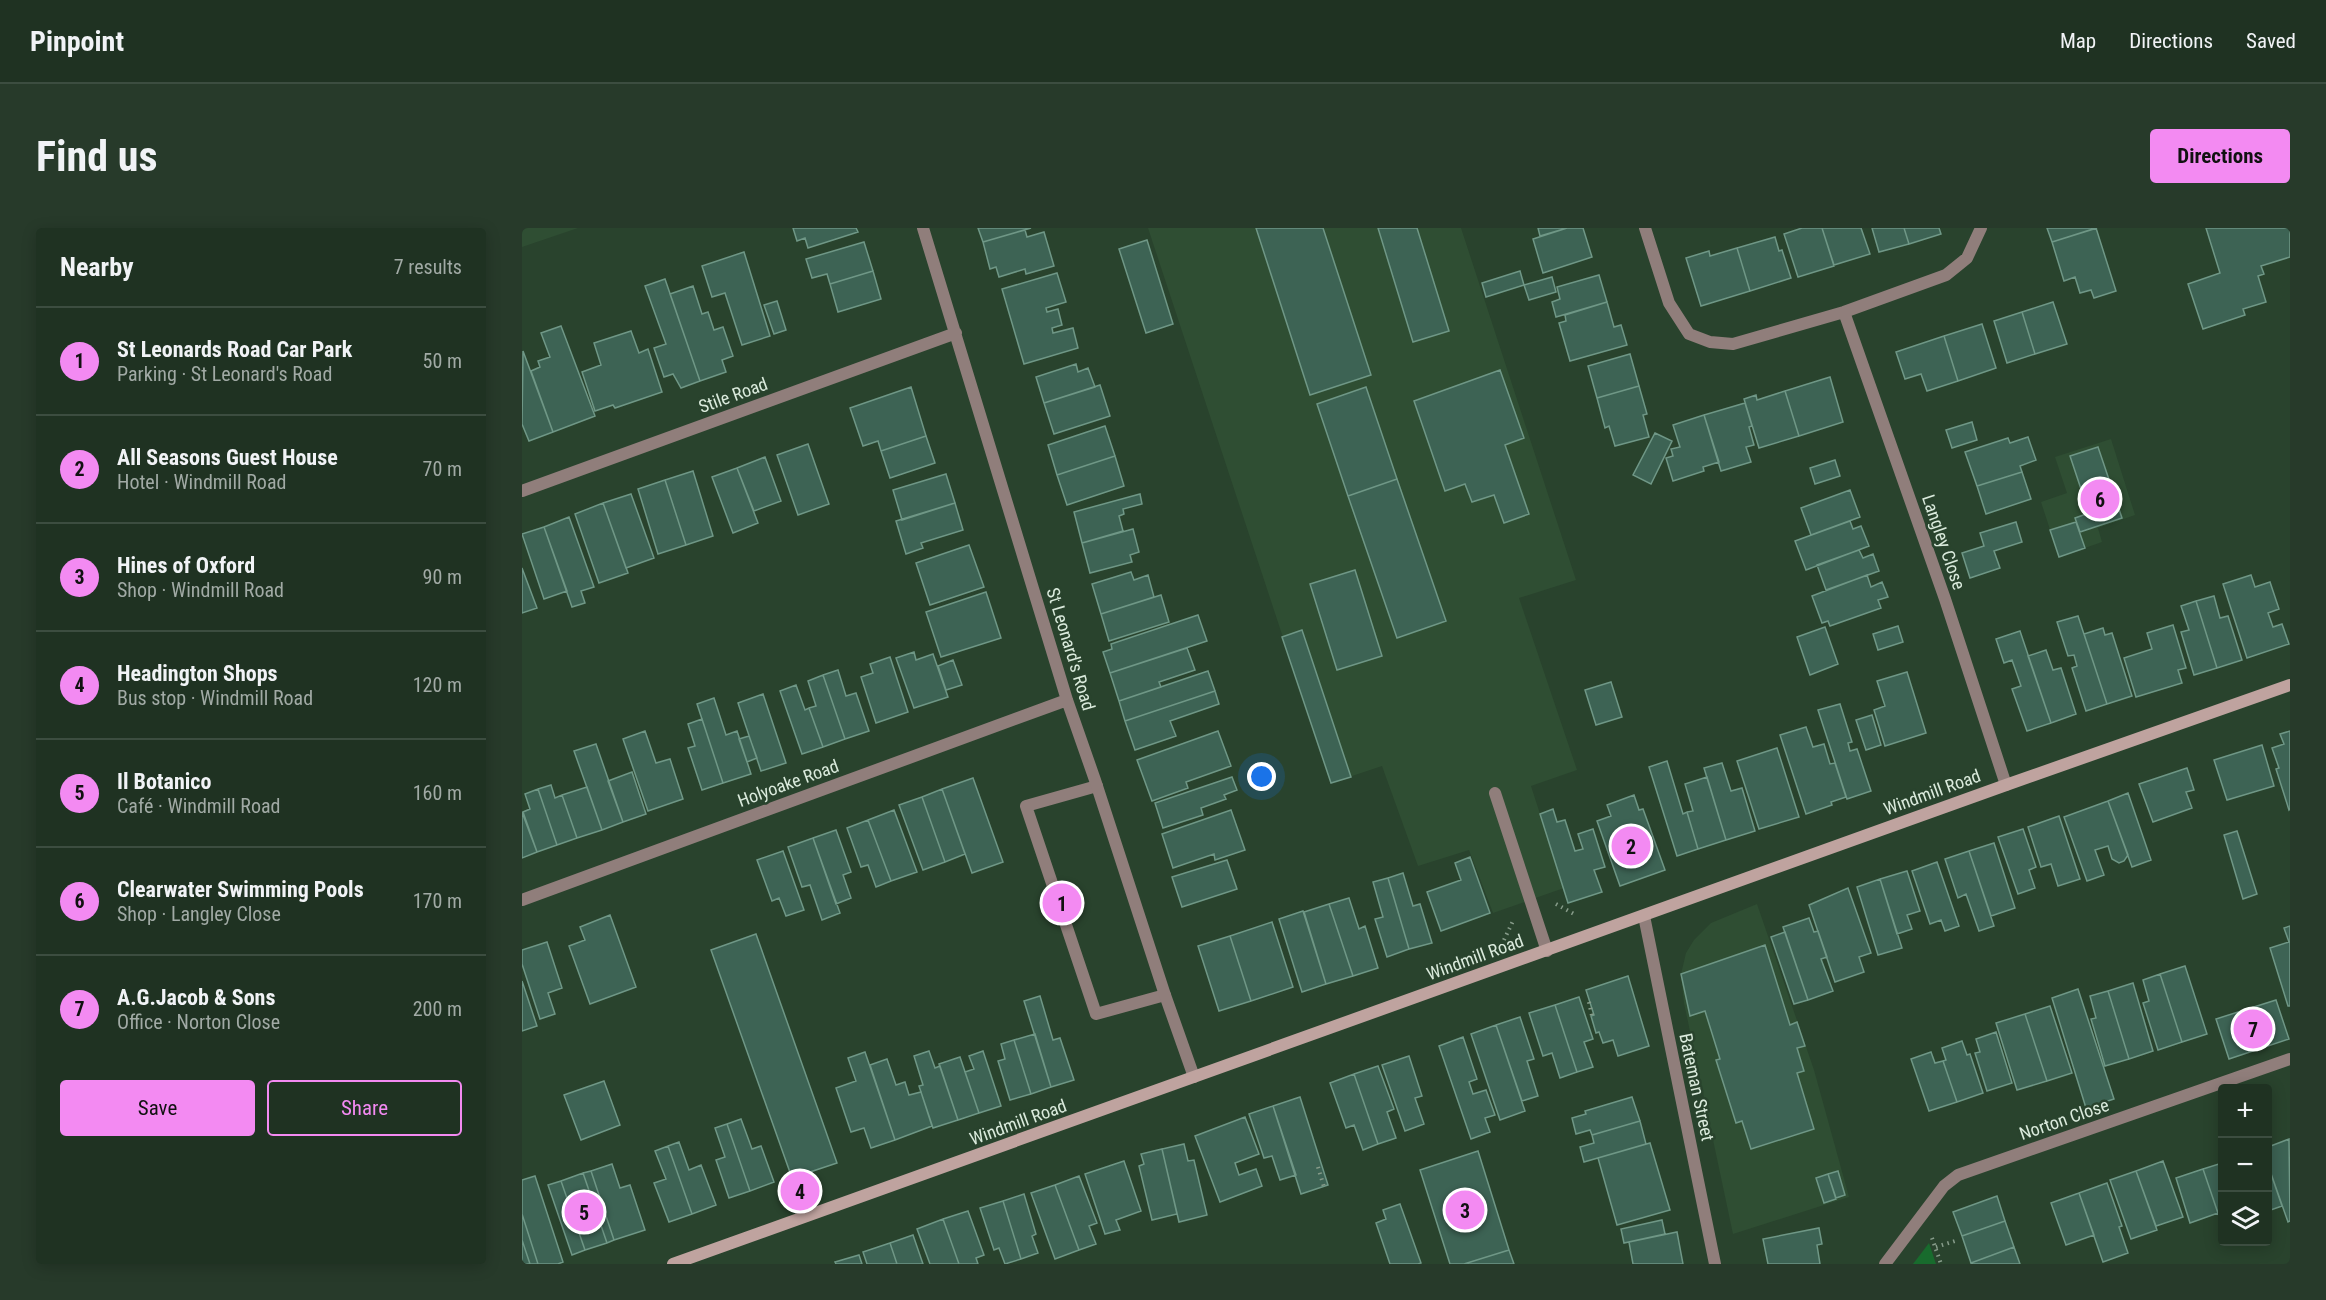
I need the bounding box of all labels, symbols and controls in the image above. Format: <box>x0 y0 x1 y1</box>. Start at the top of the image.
text: Pinpoint <box>30 25 124 58</box>
text: Map <box>2060 29 2096 53</box>
text: Directions <box>2129 29 2213 53</box>
text: Saved <box>2246 29 2296 53</box>
button: Directions <box>2150 129 2290 183</box>
text: Find us <box>36 132 157 181</box>
text: Nearby <box>60 252 134 282</box>
text: 7 results <box>394 255 462 279</box>
text: St Leonards Road Car Park <box>117 337 352 362</box>
text: 1 <box>74 349 85 373</box>
text: 50 m <box>423 349 462 373</box>
text: Parking · St Leonard's Road <box>117 362 332 386</box>
street label: Stile Road <box>696 373 770 417</box>
text: All Seasons Guest House <box>117 445 338 470</box>
text: 2 <box>74 457 85 481</box>
text: 70 m <box>423 457 462 481</box>
text: Hotel · Windmill Road <box>117 470 286 494</box>
pin: 6 <box>2080 476 2120 522</box>
street label: Langley Close <box>1918 492 1970 592</box>
text: Hines of Oxford <box>117 553 255 578</box>
text: 3 <box>74 565 85 589</box>
text: 90 m <box>423 565 462 589</box>
text: Shop · Windmill Road <box>117 578 284 602</box>
street label: St Leonard's Road <box>1042 585 1100 713</box>
text: Headington Shops <box>117 661 278 686</box>
text: 4 <box>74 673 85 697</box>
text: 120 m <box>413 673 462 697</box>
text: Bus stop · Windmill Road <box>117 686 313 710</box>
street label: Holyoake Road <box>735 755 841 811</box>
your location <box>1247 762 1276 791</box>
street label: Windmill Road <box>1881 765 1983 819</box>
text: Il Botanico <box>117 769 211 794</box>
text: 5 <box>74 781 85 805</box>
text: 160 m <box>413 781 462 805</box>
text: Café · Windmill Road <box>117 794 280 818</box>
pin: 2 <box>1612 824 1650 868</box>
text: Clearwater Swimming Pools <box>117 877 364 902</box>
pin: 1 <box>1042 880 1082 926</box>
text: 6 <box>74 889 85 913</box>
text: 170 m <box>413 889 462 913</box>
text: Shop · Langley Close <box>117 902 281 926</box>
street label: Windmill Road <box>1424 930 1526 984</box>
text: A.G.Jacob & Sons <box>117 985 275 1010</box>
text: 7 <box>74 997 85 1021</box>
text: 200 m <box>413 997 462 1021</box>
pin: 7 <box>2234 1006 2272 1052</box>
text: Office · Norton Close <box>117 1010 280 1034</box>
street label: Bateman Street <box>1675 1031 1719 1143</box>
button: Save <box>60 1080 255 1136</box>
button: Share <box>267 1080 462 1136</box>
map controls <box>2218 1084 2272 1246</box>
button: + <box>2218 1084 2272 1138</box>
street label: Norton Close <box>2017 1094 2111 1144</box>
street label: Windmill Road <box>967 1095 1069 1149</box>
button: − <box>2218 1138 2272 1192</box>
pin: 4 <box>780 1168 820 1214</box>
pin: 3 <box>1446 1188 1484 1232</box>
pin: 5 <box>564 1190 604 1234</box>
button: layers <box>2218 1192 2272 1246</box>

